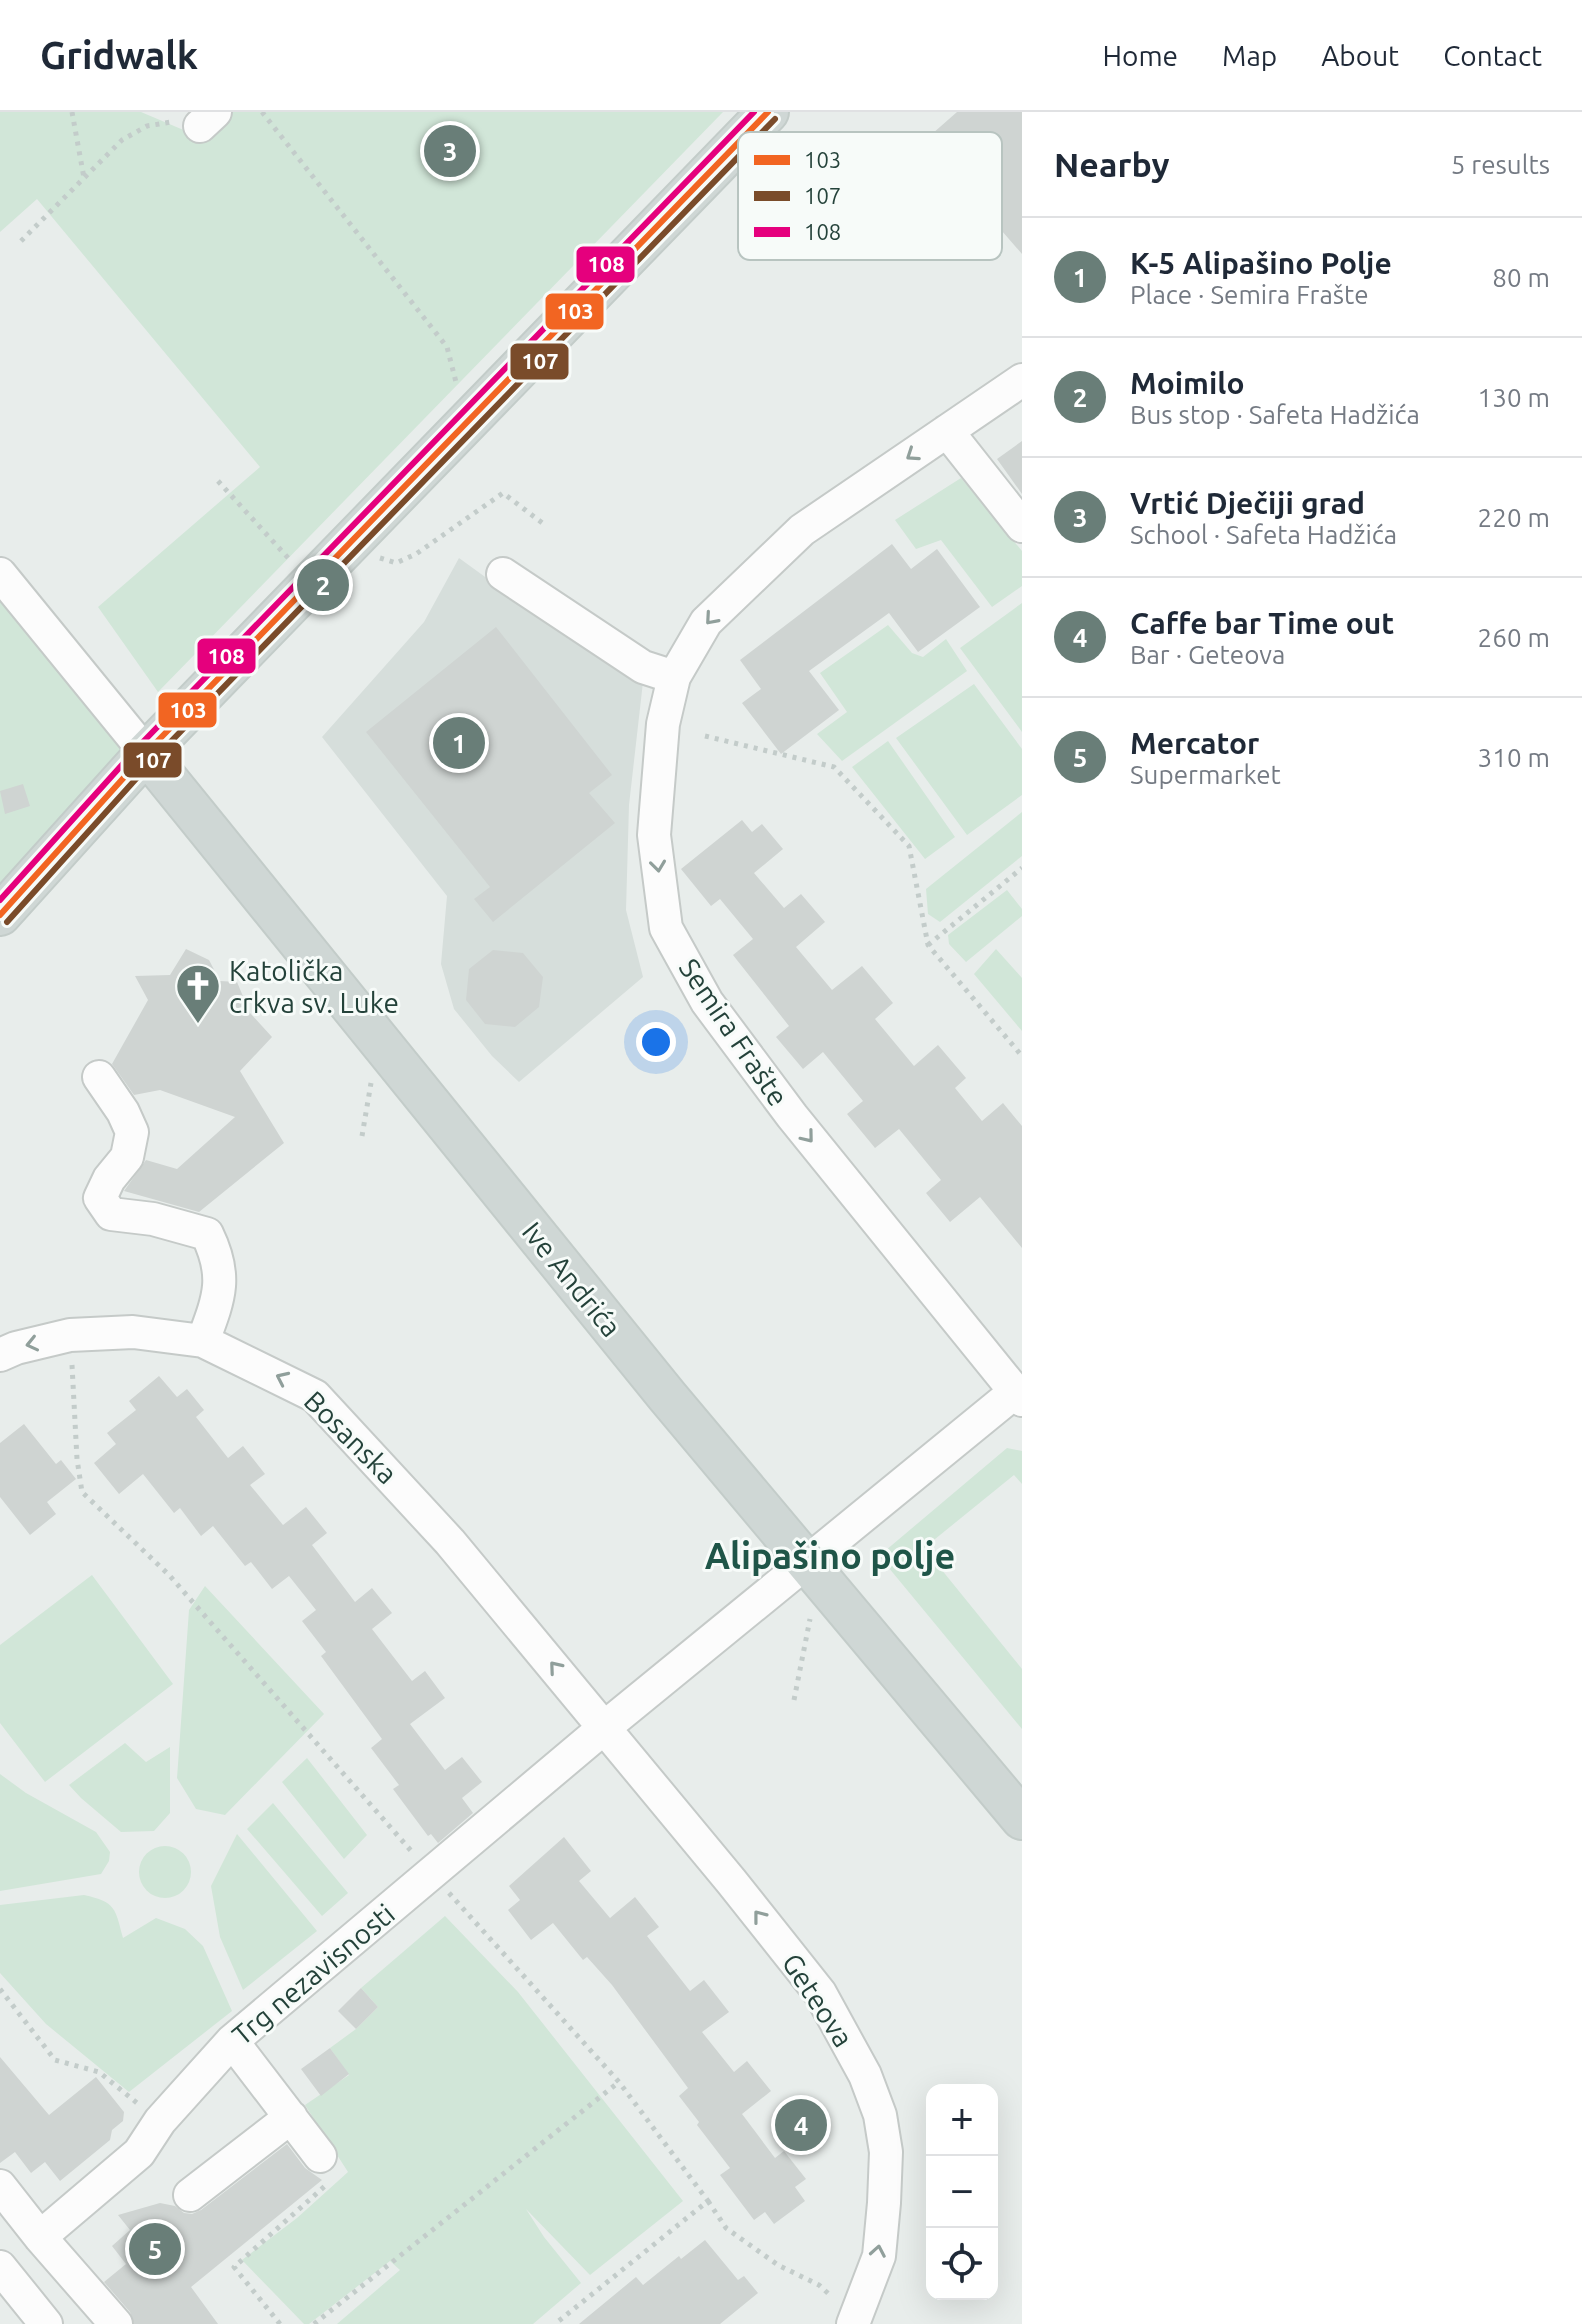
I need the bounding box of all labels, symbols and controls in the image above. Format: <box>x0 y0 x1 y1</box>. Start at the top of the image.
text: Gridwalk <box>40 34 198 76</box>
text: Home <box>1103 40 1178 71</box>
text: Map <box>1222 40 1277 71</box>
text: About <box>1321 40 1399 71</box>
text: Contact <box>1443 40 1542 71</box>
pin: 3 <box>424 121 476 181</box>
legend <box>738 132 1002 260</box>
text: Nearby <box>1054 145 1169 183</box>
text: 103 <box>804 147 841 172</box>
text: 5 results <box>1451 150 1550 179</box>
text: 107 <box>804 183 841 208</box>
text: 108 <box>804 219 841 244</box>
line badge: 108 <box>575 245 636 284</box>
text: K-5 Alipašino Polje <box>1130 246 1392 280</box>
text: 108 <box>587 251 625 276</box>
text: 1 <box>1073 263 1087 292</box>
text: 80 m <box>1492 263 1550 292</box>
text: Place · Semira Frašte <box>1130 280 1369 309</box>
line badge: 103 <box>544 292 605 331</box>
text: 103 <box>556 298 594 323</box>
line badge: 107 <box>509 342 570 381</box>
text: 107 <box>521 348 559 373</box>
text: Moimilo <box>1130 366 1244 400</box>
text: 2 <box>1073 383 1087 412</box>
text: 130 m <box>1478 383 1550 412</box>
text: Bus stop · Safeta Hadžića <box>1130 400 1420 429</box>
one-way arrow <box>906 445 920 460</box>
text: Vrtić Dječiji grad <box>1130 486 1365 520</box>
text: 3 <box>1073 503 1087 532</box>
text: 220 m <box>1478 503 1550 532</box>
text: School · Safeta Hadžića <box>1130 520 1397 549</box>
pin: 2 <box>297 555 349 615</box>
text: Caffe bar Time out <box>1130 606 1394 640</box>
one-way arrow <box>706 609 721 624</box>
text: 4 <box>1073 623 1087 652</box>
text: 260 m <box>1478 623 1550 652</box>
line badge: 108 <box>196 637 257 675</box>
text: Bar · Geteova <box>1130 640 1285 669</box>
text: 108 <box>207 643 245 668</box>
line badge: 103 <box>157 691 218 729</box>
text: 103 <box>169 697 207 722</box>
pin: 1 <box>433 713 485 773</box>
text: Mercator <box>1130 726 1259 760</box>
line badge: 107 <box>122 741 183 779</box>
text: 5 <box>1073 743 1087 772</box>
text: 310 m <box>1478 743 1550 772</box>
text: 107 <box>134 747 172 772</box>
text: Supermarket <box>1130 760 1281 789</box>
one-way arrow <box>649 859 666 873</box>
street label: Semira Frašte <box>674 953 794 1111</box>
place label: Katolička crkva sv. Luke <box>229 955 399 1018</box>
church icon: Katolička crkva sv. Luke <box>174 962 222 1025</box>
your location <box>636 1022 676 1062</box>
one-way arrow <box>799 1127 813 1142</box>
street label: Ive Andrića <box>517 1216 627 1342</box>
one-way arrow <box>25 1335 39 1352</box>
one-way arrow <box>276 1372 290 1388</box>
street label: Bosanska <box>299 1385 403 1489</box>
district label: Alipašino polje <box>705 1535 955 1576</box>
one-way arrow <box>550 1662 565 1676</box>
street label: Trg nezavisnosti <box>226 1897 400 2051</box>
one-way arrow <box>754 1910 768 1925</box>
street label: Geteova <box>776 1948 860 2052</box>
map controls <box>926 2084 998 2300</box>
button: + <box>926 2084 998 2156</box>
pin: 4 <box>775 2095 827 2155</box>
button: − <box>926 2156 998 2228</box>
pin: 5 <box>129 2219 181 2279</box>
button: locate <box>926 2228 998 2300</box>
one-way arrow <box>869 2244 886 2257</box>

